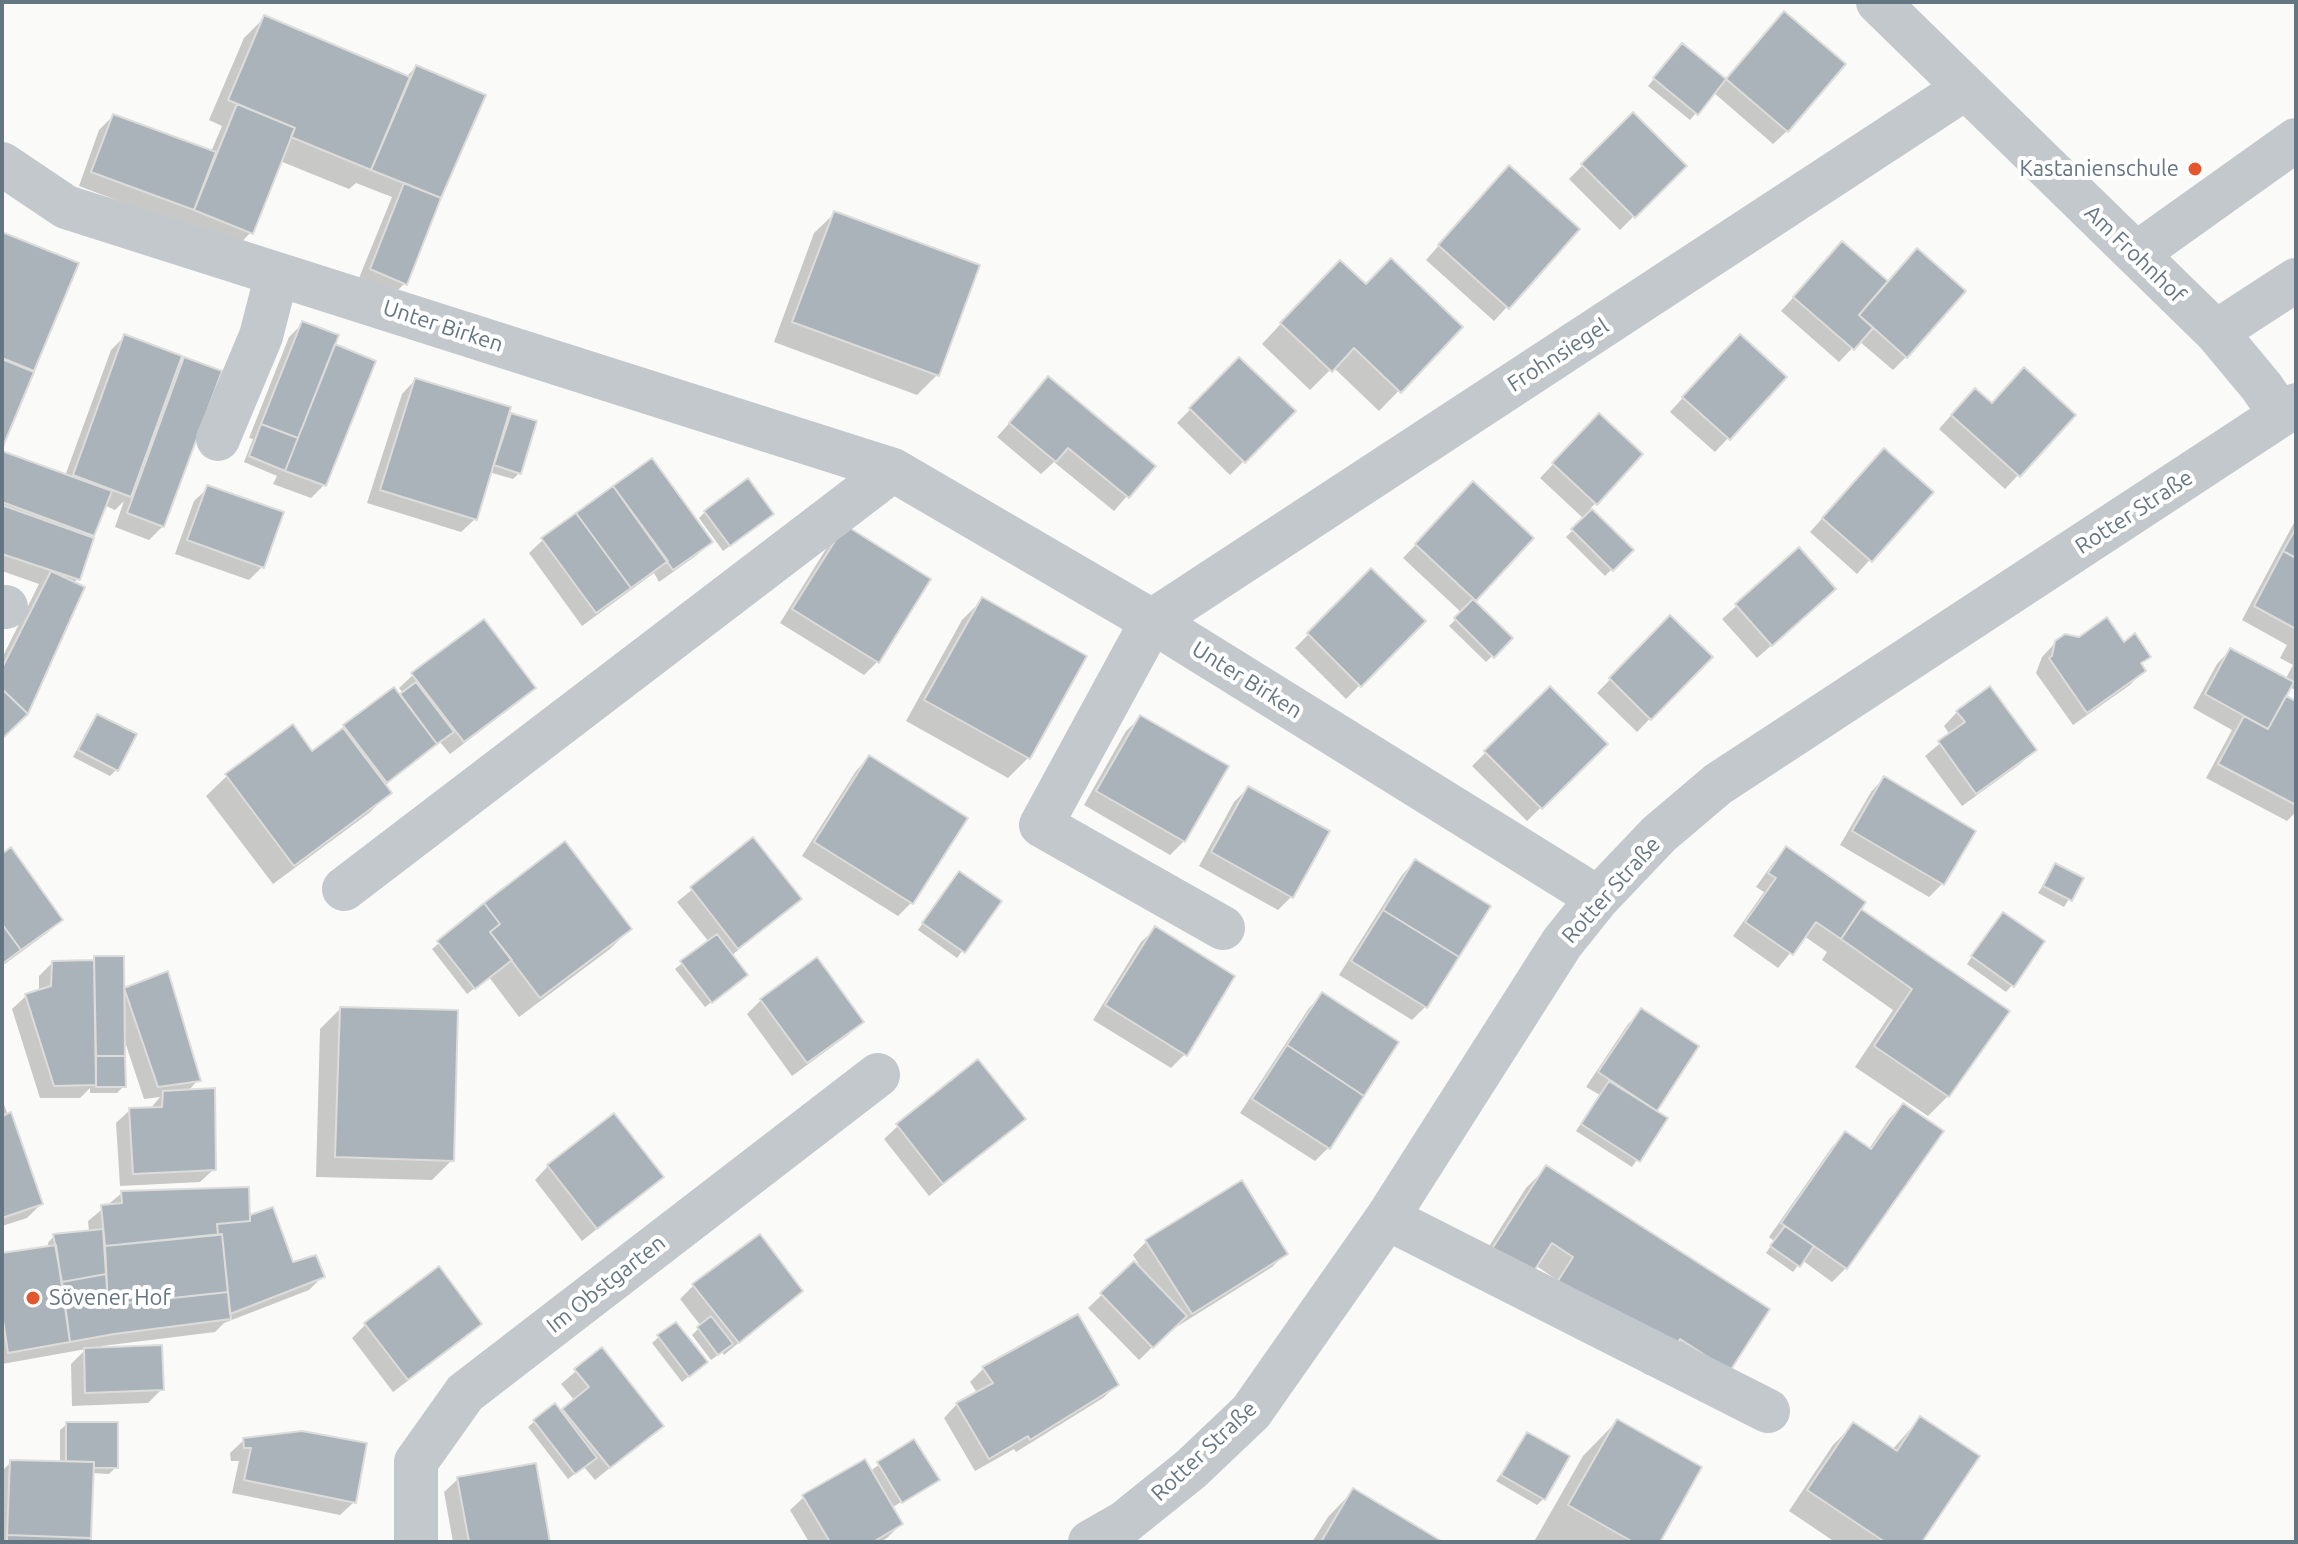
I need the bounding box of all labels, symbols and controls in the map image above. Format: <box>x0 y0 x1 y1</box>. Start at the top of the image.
place label: Kastanienschule <box>2019 156 2179 182</box>
marker: Kastanienschule <box>2186 160 2204 178</box>
street label: Am Frohnhof <box>2079 199 2191 309</box>
street label: Unter Birken <box>380 294 506 358</box>
street label: Frohnsiegel <box>1503 313 1613 397</box>
street label: Rotter Straße <box>2070 464 2198 560</box>
street label: Unter Birken <box>1187 636 1307 724</box>
street label: Rotter Straße <box>1556 831 1666 949</box>
street label: Im Obstgarten <box>541 1229 671 1339</box>
place label: Sövener Hof <box>49 1285 171 1311</box>
marker: Sövener Hof <box>24 1289 42 1307</box>
street label: Rotter Straße <box>1146 1395 1262 1507</box>

